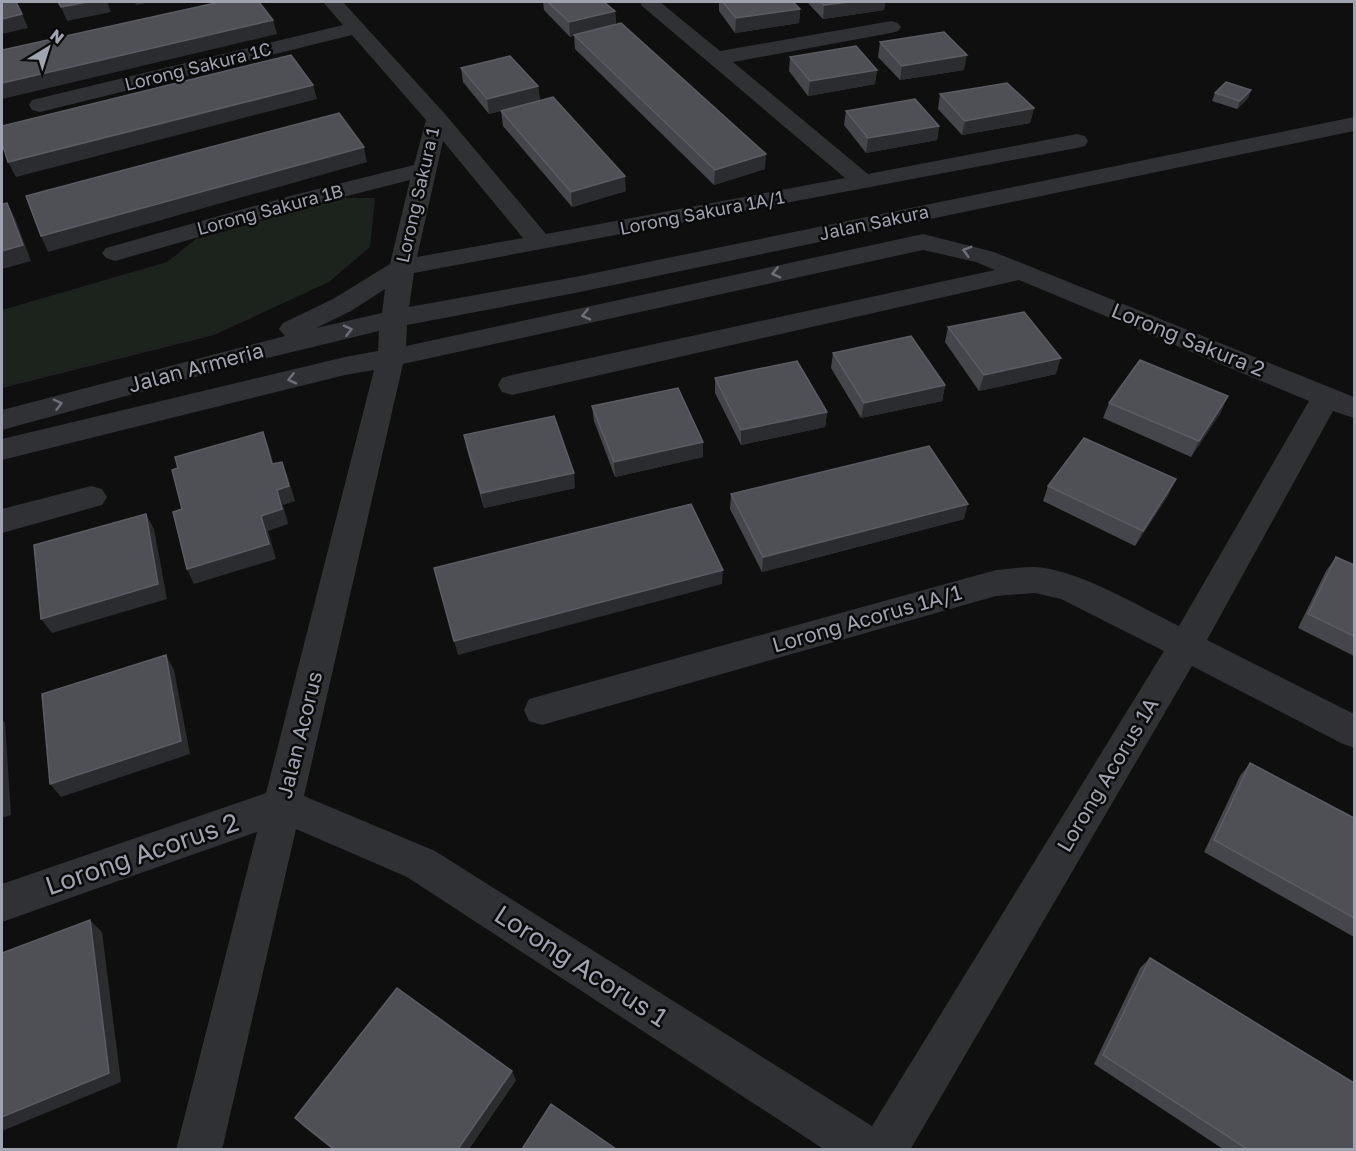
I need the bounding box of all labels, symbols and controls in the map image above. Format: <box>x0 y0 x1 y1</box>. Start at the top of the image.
north arrow <box>18 18 78 78</box>
text: N <box>46 25 68 48</box>
street label: Lorong Sakura 1C <box>122 37 273 95</box>
street label: Lorong Sakura 1 <box>391 125 443 265</box>
street label: Lorong Sakura 1B <box>194 179 345 239</box>
street label: Lorong Sakura 1A/1 <box>617 185 786 239</box>
street label: Jalan Sakura <box>817 200 931 244</box>
one-way arrow <box>962 246 972 259</box>
one-way arrow <box>772 265 782 278</box>
street label: Lorong Sakura 2 <box>1108 296 1269 382</box>
one-way arrow <box>581 308 591 321</box>
one-way arrow <box>343 324 353 337</box>
street label: Jalan Armeria <box>125 336 266 398</box>
one-way arrow <box>288 372 298 385</box>
one-way arrow <box>53 399 63 412</box>
street label: Lorong Acorus 1A/1 <box>769 579 964 658</box>
street label: Jalan Acorus <box>271 668 327 801</box>
street label: Lorong Acorus 1A <box>1051 693 1163 856</box>
street label: Lorong Acorus 2 <box>41 806 243 901</box>
street label: Lorong Acorus 1 <box>489 898 674 1033</box>

